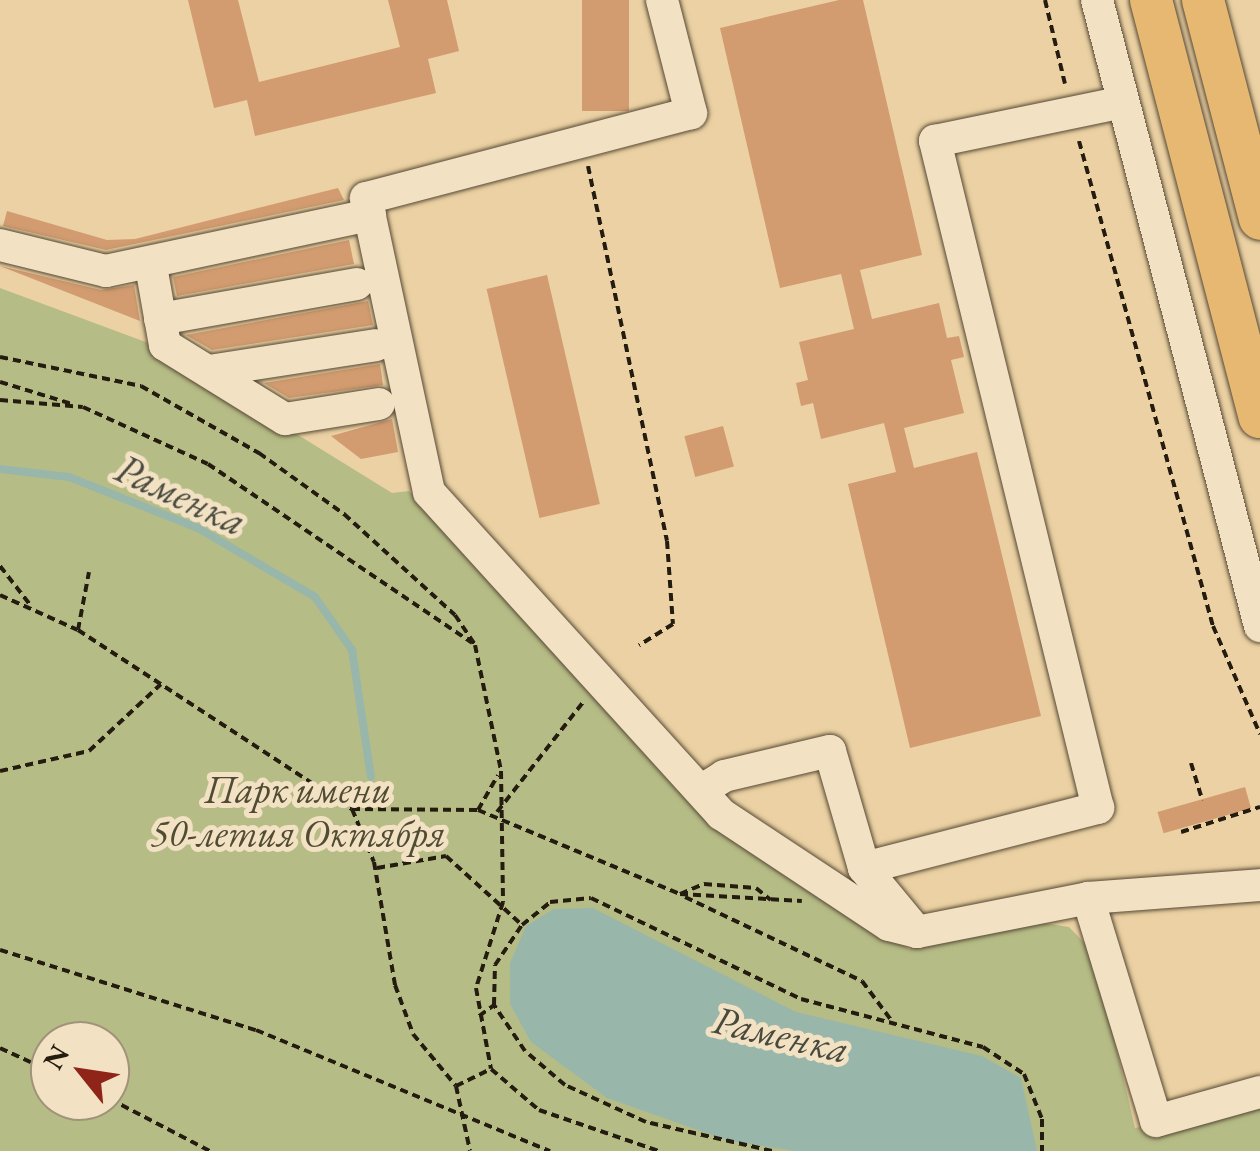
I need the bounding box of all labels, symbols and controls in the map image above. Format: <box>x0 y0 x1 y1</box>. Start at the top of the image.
water label: Раменка <box>108 443 254 545</box>
park label: Парк имени 50-летия Октября <box>150 766 446 856</box>
water label: Раменка <box>708 995 854 1073</box>
north arrow <box>30 1021 130 1121</box>
text: N <box>34 1038 77 1076</box>

